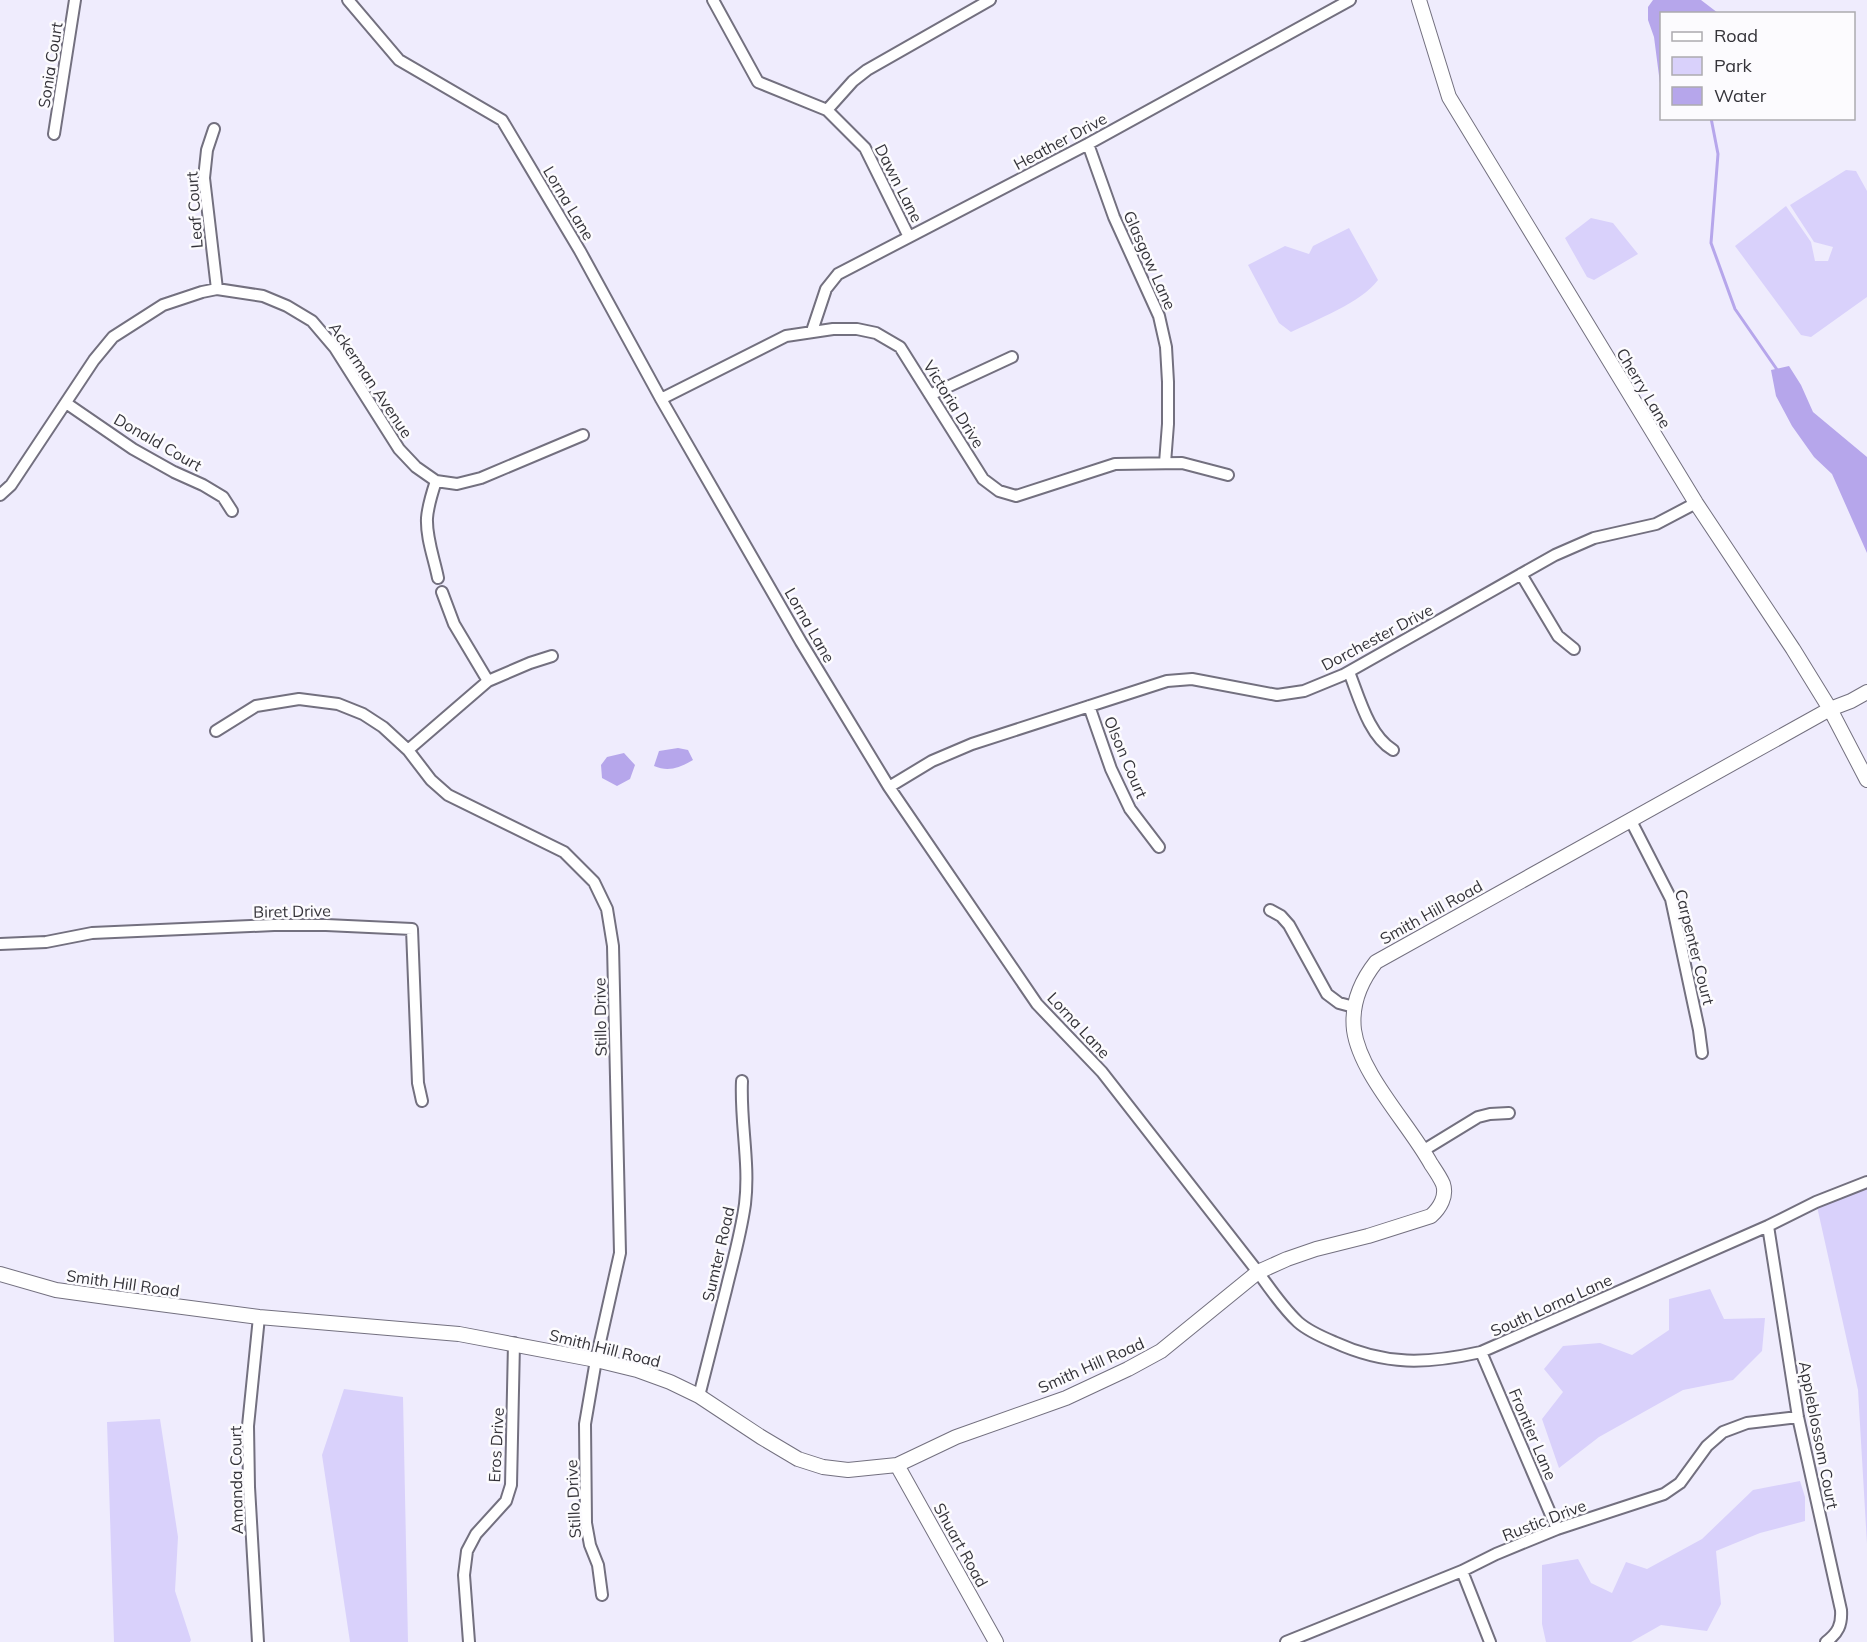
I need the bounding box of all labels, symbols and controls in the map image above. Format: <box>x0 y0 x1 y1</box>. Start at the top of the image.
legend <box>1660 12 1855 120</box>
street label: Sonia Court <box>33 20 67 109</box>
text: Road <box>1714 24 1758 47</box>
text: Park <box>1714 54 1753 77</box>
text: Water <box>1714 84 1767 107</box>
street label: Heather Drive <box>1010 108 1110 174</box>
street label: Dawn Lane <box>871 140 927 226</box>
street label: Lorna Lane <box>539 162 599 244</box>
street label: Leaf Court <box>181 170 207 249</box>
street label: Glasgow Lane <box>1119 207 1181 313</box>
street label: Ackerman Avenue <box>325 318 417 442</box>
street label: Cherry Lane <box>1612 344 1676 432</box>
street label: Victoria Drive <box>919 356 989 452</box>
street label: Donald Court <box>110 409 206 475</box>
street label: Lorna Lane <box>781 584 839 666</box>
street label: Dorchester Drive <box>1318 599 1436 675</box>
street label: Olson Court <box>1100 713 1152 801</box>
street label: Smith Hill Road <box>1376 876 1486 948</box>
street label: Carpenter Court <box>1671 887 1719 1007</box>
street label: Biret Drive <box>253 900 331 922</box>
street label: Stillo Drive <box>589 977 611 1057</box>
street label: Lorna Lane <box>1043 988 1115 1062</box>
street label: Sumter Road <box>697 1205 739 1303</box>
street label: Smith Hill Road <box>65 1265 181 1301</box>
street label: South Lorna Lane <box>1487 1269 1615 1341</box>
street label: Smith Hill Road <box>547 1324 663 1372</box>
street label: Smith Hill Road <box>1035 1333 1147 1397</box>
street label: Appleblossom Court <box>1795 1360 1843 1511</box>
street label: Frontier Lane <box>1505 1385 1561 1483</box>
street label: Eros Drive <box>484 1407 508 1483</box>
street label: Amanda Court <box>225 1425 247 1535</box>
street label: Stillo Drive <box>561 1459 585 1539</box>
street label: Rustic Drive <box>1499 1495 1589 1545</box>
street label: Shuart Road <box>930 1499 992 1591</box>

